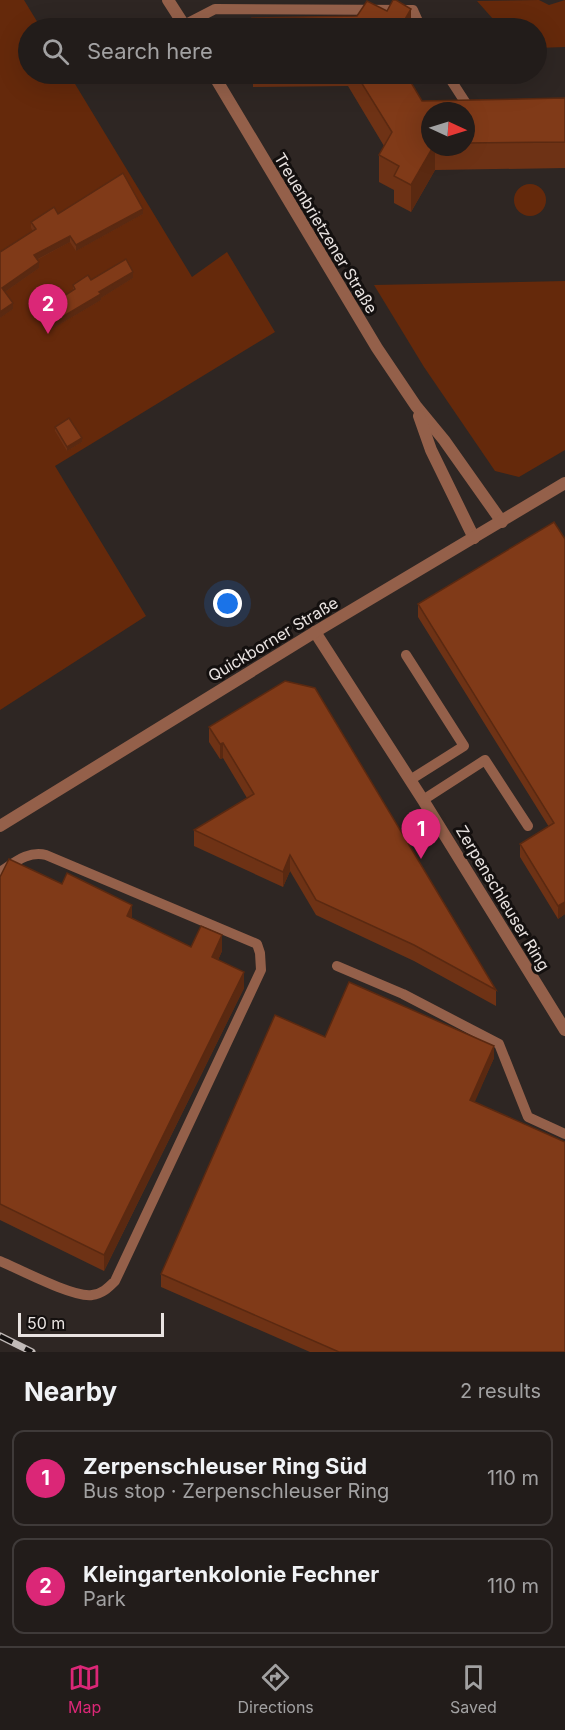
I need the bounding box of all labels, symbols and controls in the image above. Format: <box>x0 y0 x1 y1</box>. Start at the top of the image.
search box <box>18 18 547 84</box>
icon: search <box>39 35 72 68</box>
text: Search here <box>87 38 213 64</box>
north arrow <box>421 102 475 156</box>
street label: Treuenbrietzener Straße <box>270 149 382 317</box>
pin: 2 <box>28 284 68 334</box>
your location <box>213 589 242 618</box>
street label: Quickborner Straße <box>204 592 342 686</box>
pin: 1 <box>402 810 440 859</box>
street label: Zerpenschleuser Ring <box>452 822 554 974</box>
scale bar <box>18 1310 164 1338</box>
text: 50 m <box>27 1313 65 1333</box>
text: Nearby <box>24 1376 117 1407</box>
text: 2 results <box>460 1379 541 1403</box>
text: Zerpenschleuser Ring Süd <box>83 1453 367 1479</box>
text: 1 <box>41 1466 50 1490</box>
text: 110 m <box>487 1466 539 1490</box>
text: Bus stop · Zerpenschleuser Ring <box>83 1479 389 1503</box>
text: Kleingartenkolonie Fechner <box>83 1561 379 1587</box>
text: 2 <box>39 1574 52 1598</box>
text: 110 m <box>487 1574 539 1598</box>
text: Park <box>83 1587 126 1611</box>
tab: Map <box>68 1661 101 1717</box>
tab: Directions <box>238 1661 314 1717</box>
tab: Saved <box>450 1661 497 1717</box>

